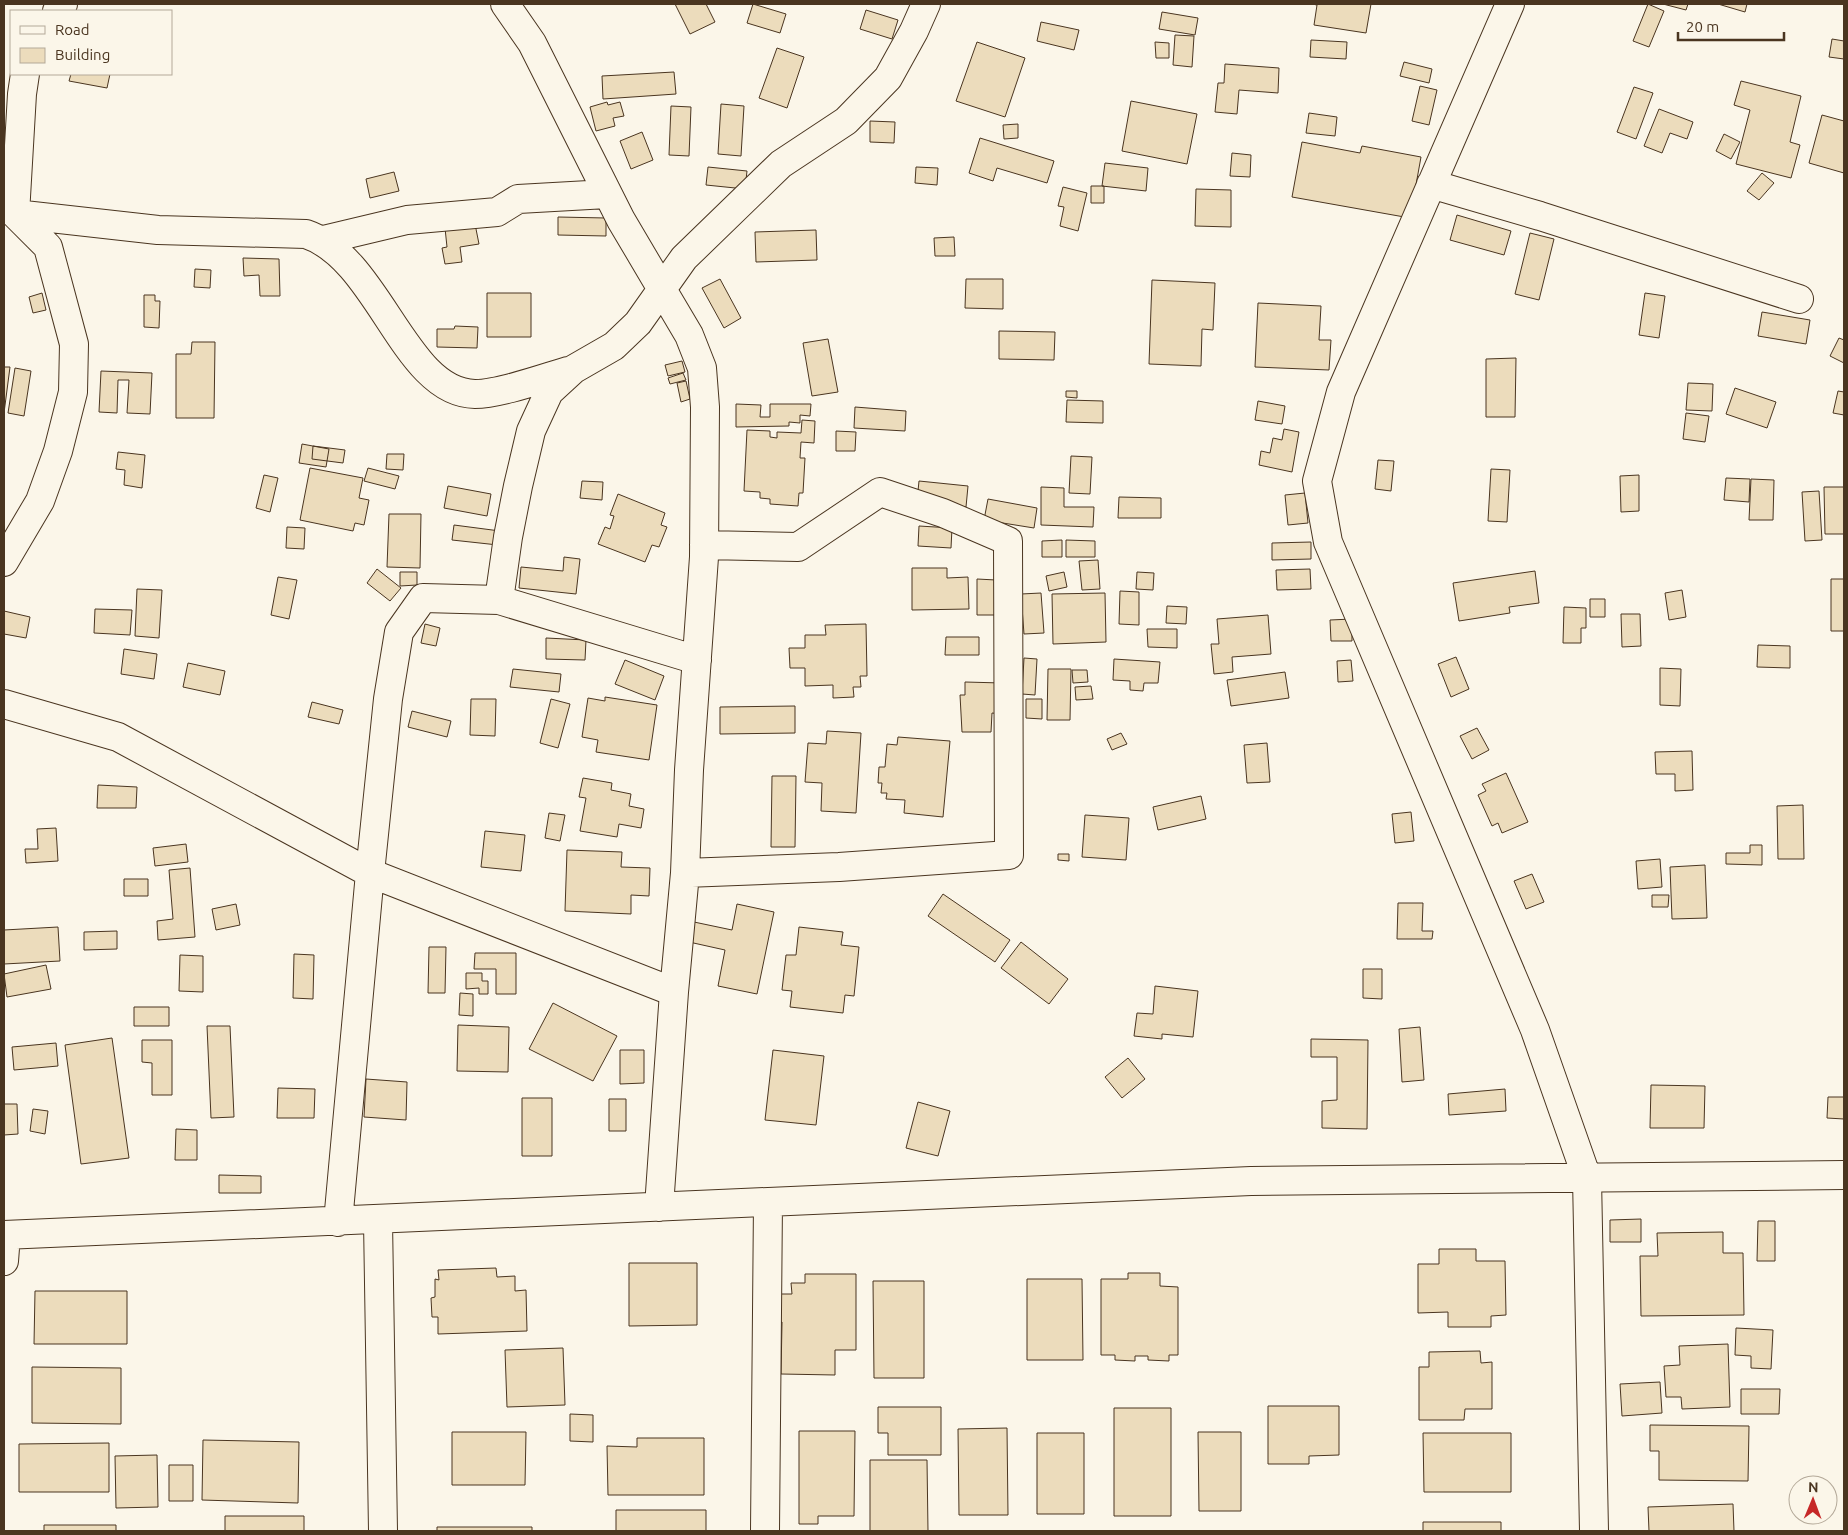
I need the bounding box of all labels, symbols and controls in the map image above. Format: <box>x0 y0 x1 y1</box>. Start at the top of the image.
legend <box>10 10 172 75</box>
scale bar <box>1678 10 1784 42</box>
text: 20 m <box>1686 18 1719 35</box>
text: Road <box>55 21 90 38</box>
text: Building <box>55 46 110 63</box>
north arrow <box>1788 1475 1838 1525</box>
text: N <box>1808 1479 1819 1495</box>

